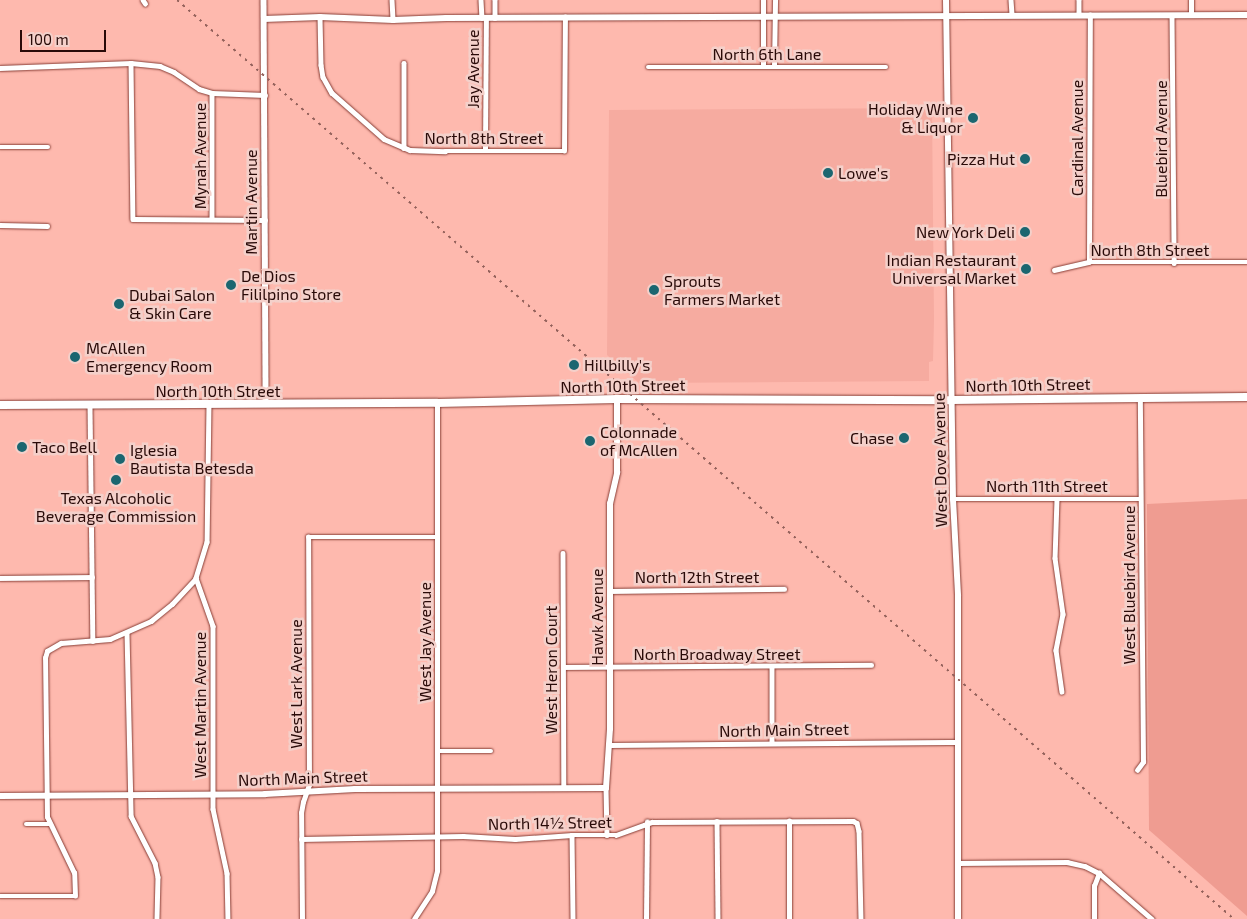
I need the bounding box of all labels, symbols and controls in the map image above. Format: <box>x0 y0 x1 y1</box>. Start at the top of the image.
scale bar <box>22 20 109 52</box>
street label: Jay Avenue <box>463 29 483 109</box>
text: 100 m <box>28 30 69 48</box>
street label: North 6th Lane <box>713 44 821 64</box>
street label: Cardinal Avenue <box>1067 79 1087 197</box>
street label: Bluebird Avenue <box>1151 80 1171 198</box>
place label: Holiday Wine & Liquor <box>867 99 963 137</box>
street label: Mynah Avenue <box>190 102 210 210</box>
marker: Holiday Wine & Liquor <box>967 112 979 124</box>
street label: North 8th Street <box>425 128 543 148</box>
street label: Martin Avenue <box>241 149 261 255</box>
place label: Pizza Hut <box>947 149 1015 169</box>
marker: Pizza Hut <box>1019 153 1031 165</box>
place label: Lowe's <box>838 163 888 183</box>
marker: Lowe's <box>822 167 834 179</box>
place label: New York Deli <box>915 222 1015 242</box>
marker: New York Deli <box>1019 226 1031 238</box>
street label: North 8th Street <box>1091 240 1209 260</box>
place label: Indian Restaurant Universal Market <box>887 250 1016 288</box>
marker: Indian Restaurant Universal Market <box>1020 263 1032 275</box>
place label: De Dios Fililpino Store <box>241 266 341 304</box>
place label: Sprouts Farmers Market <box>664 271 780 309</box>
marker: De Dios Fililpino Store <box>225 279 237 291</box>
marker: Sprouts Farmers Market <box>648 284 660 296</box>
place label: Dubai Salon & Skin Care <box>129 285 215 323</box>
marker: Dubai Salon & Skin Care <box>113 298 125 310</box>
place label: McAllen Emergency Room <box>86 338 213 376</box>
marker: McAllen Emergency Room <box>68 350 82 364</box>
place label: Hillbilly's <box>584 355 650 375</box>
marker: Hillbilly's <box>568 359 580 371</box>
street label: North 10th Street <box>965 374 1091 396</box>
street label: North 10th Street <box>560 375 686 397</box>
street label: North 10th Street <box>155 381 281 401</box>
street label: West Dove Avenue <box>929 392 951 528</box>
place label: Colonnade of McAllen <box>600 422 678 460</box>
place label: Chase <box>850 428 894 448</box>
marker: Chase <box>898 432 910 444</box>
marker: Colonnade of McAllen <box>584 435 596 447</box>
place label: Taco Bell <box>32 437 97 457</box>
place label: Iglesia Bautista Betesda <box>130 440 254 478</box>
marker: Taco Bell <box>16 441 28 453</box>
marker: Iglesia Bautista Betesda <box>114 453 126 465</box>
marker: Texas Alcoholic Beverage Commission <box>110 474 122 486</box>
street label: North 11th Street <box>986 476 1108 496</box>
place label: Texas Alcoholic Beverage Commission <box>36 488 196 526</box>
street label: West Bluebird Avenue <box>1119 505 1139 665</box>
street label: North 12th Street <box>635 567 759 587</box>
street label: Hawk Avenue <box>587 568 607 666</box>
street label: West Jay Avenue <box>415 581 435 703</box>
street label: West Heron Court <box>541 606 561 734</box>
street label: West Lark Avenue <box>286 619 306 749</box>
street label: West Martin Avenue <box>190 631 210 779</box>
street label: North Broadway Street <box>633 644 801 664</box>
street label: North Main Street <box>719 719 849 741</box>
street label: North Main Street <box>238 766 368 790</box>
street label: North 14½ Street <box>488 812 612 834</box>

